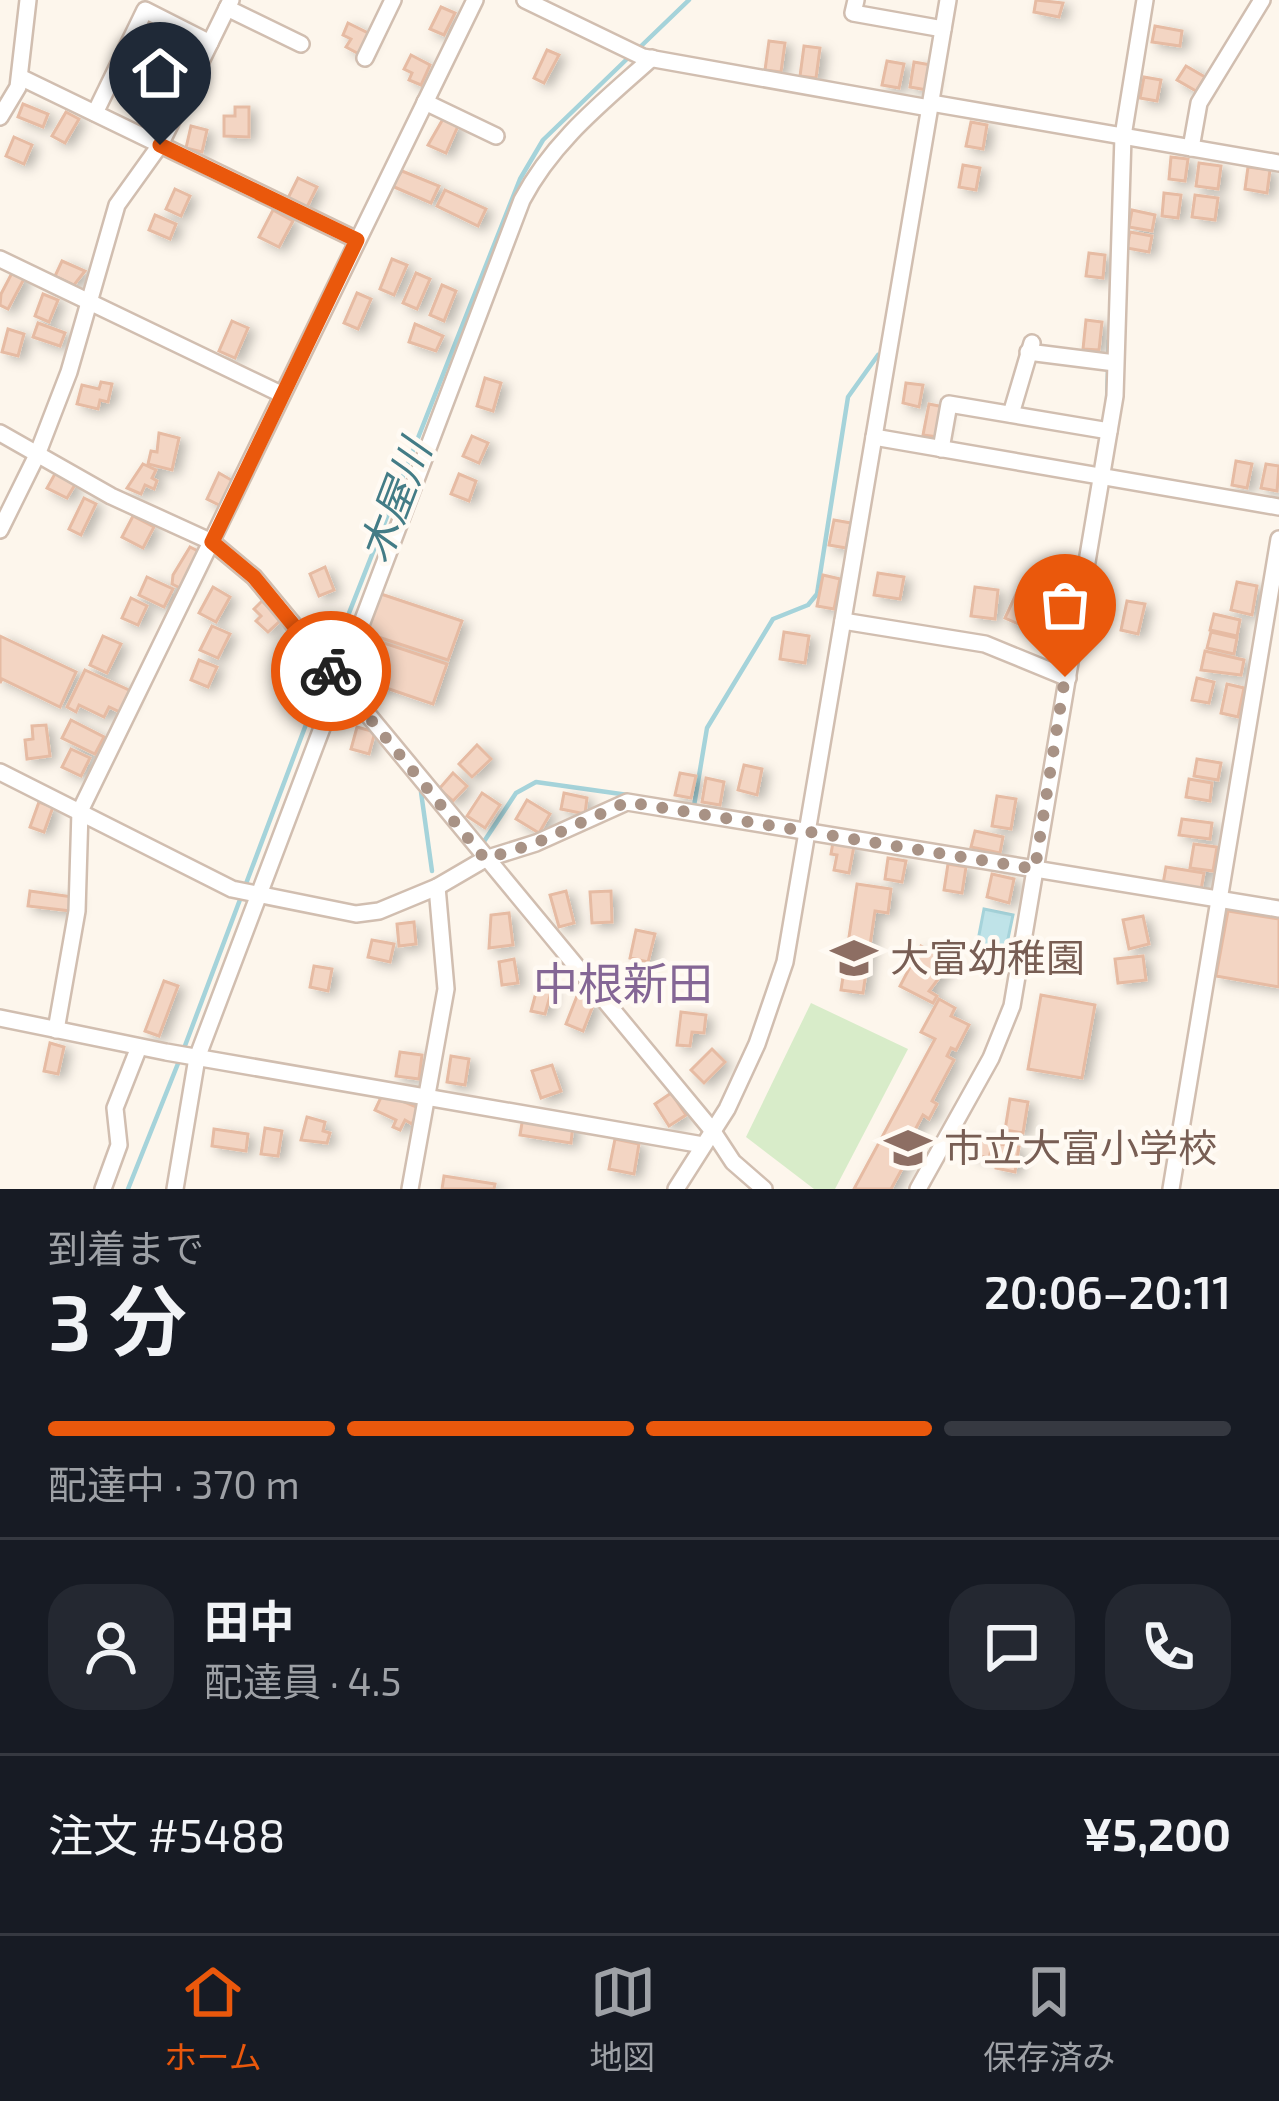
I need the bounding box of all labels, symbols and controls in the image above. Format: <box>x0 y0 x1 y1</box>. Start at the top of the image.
pin <box>109 22 211 145</box>
icon: home <box>127 40 193 106</box>
water label: 木屋川 <box>347 429 440 568</box>
pin <box>1014 554 1116 677</box>
icon: bag <box>1032 572 1098 638</box>
courier <box>271 611 391 731</box>
icon: bike <box>298 638 364 704</box>
school or university icon: 大富幼稚園 <box>829 933 879 983</box>
place label: 大富幼稚園 <box>890 933 1085 980</box>
district label: 中根新田 <box>533 955 713 1009</box>
school or university icon: 市立大富小学校 <box>883 1123 933 1173</box>
place label: 市立大富小学校 <box>944 1123 1217 1170</box>
text: 到着まで <box>48 1224 204 1271</box>
text: 20:06–20:11 <box>984 1264 1231 1318</box>
text: 3 分 <box>48 1272 187 1366</box>
text: 配達中 · 370 m <box>48 1460 300 1507</box>
button: person <box>48 1584 174 1710</box>
button: chat <box>949 1584 1075 1710</box>
button: phone <box>1105 1584 1231 1710</box>
text: 田中 <box>204 1593 294 1647</box>
text: 配達員 · 4.5 <box>204 1657 401 1704</box>
text: ¥5,200 <box>1082 1806 1231 1860</box>
text: 注文 #5488 <box>48 1807 285 1861</box>
tab: ホーム <box>164 1959 262 2079</box>
tab: 地図 <box>590 1959 656 2079</box>
tab: 保存済み <box>983 1959 1115 2079</box>

